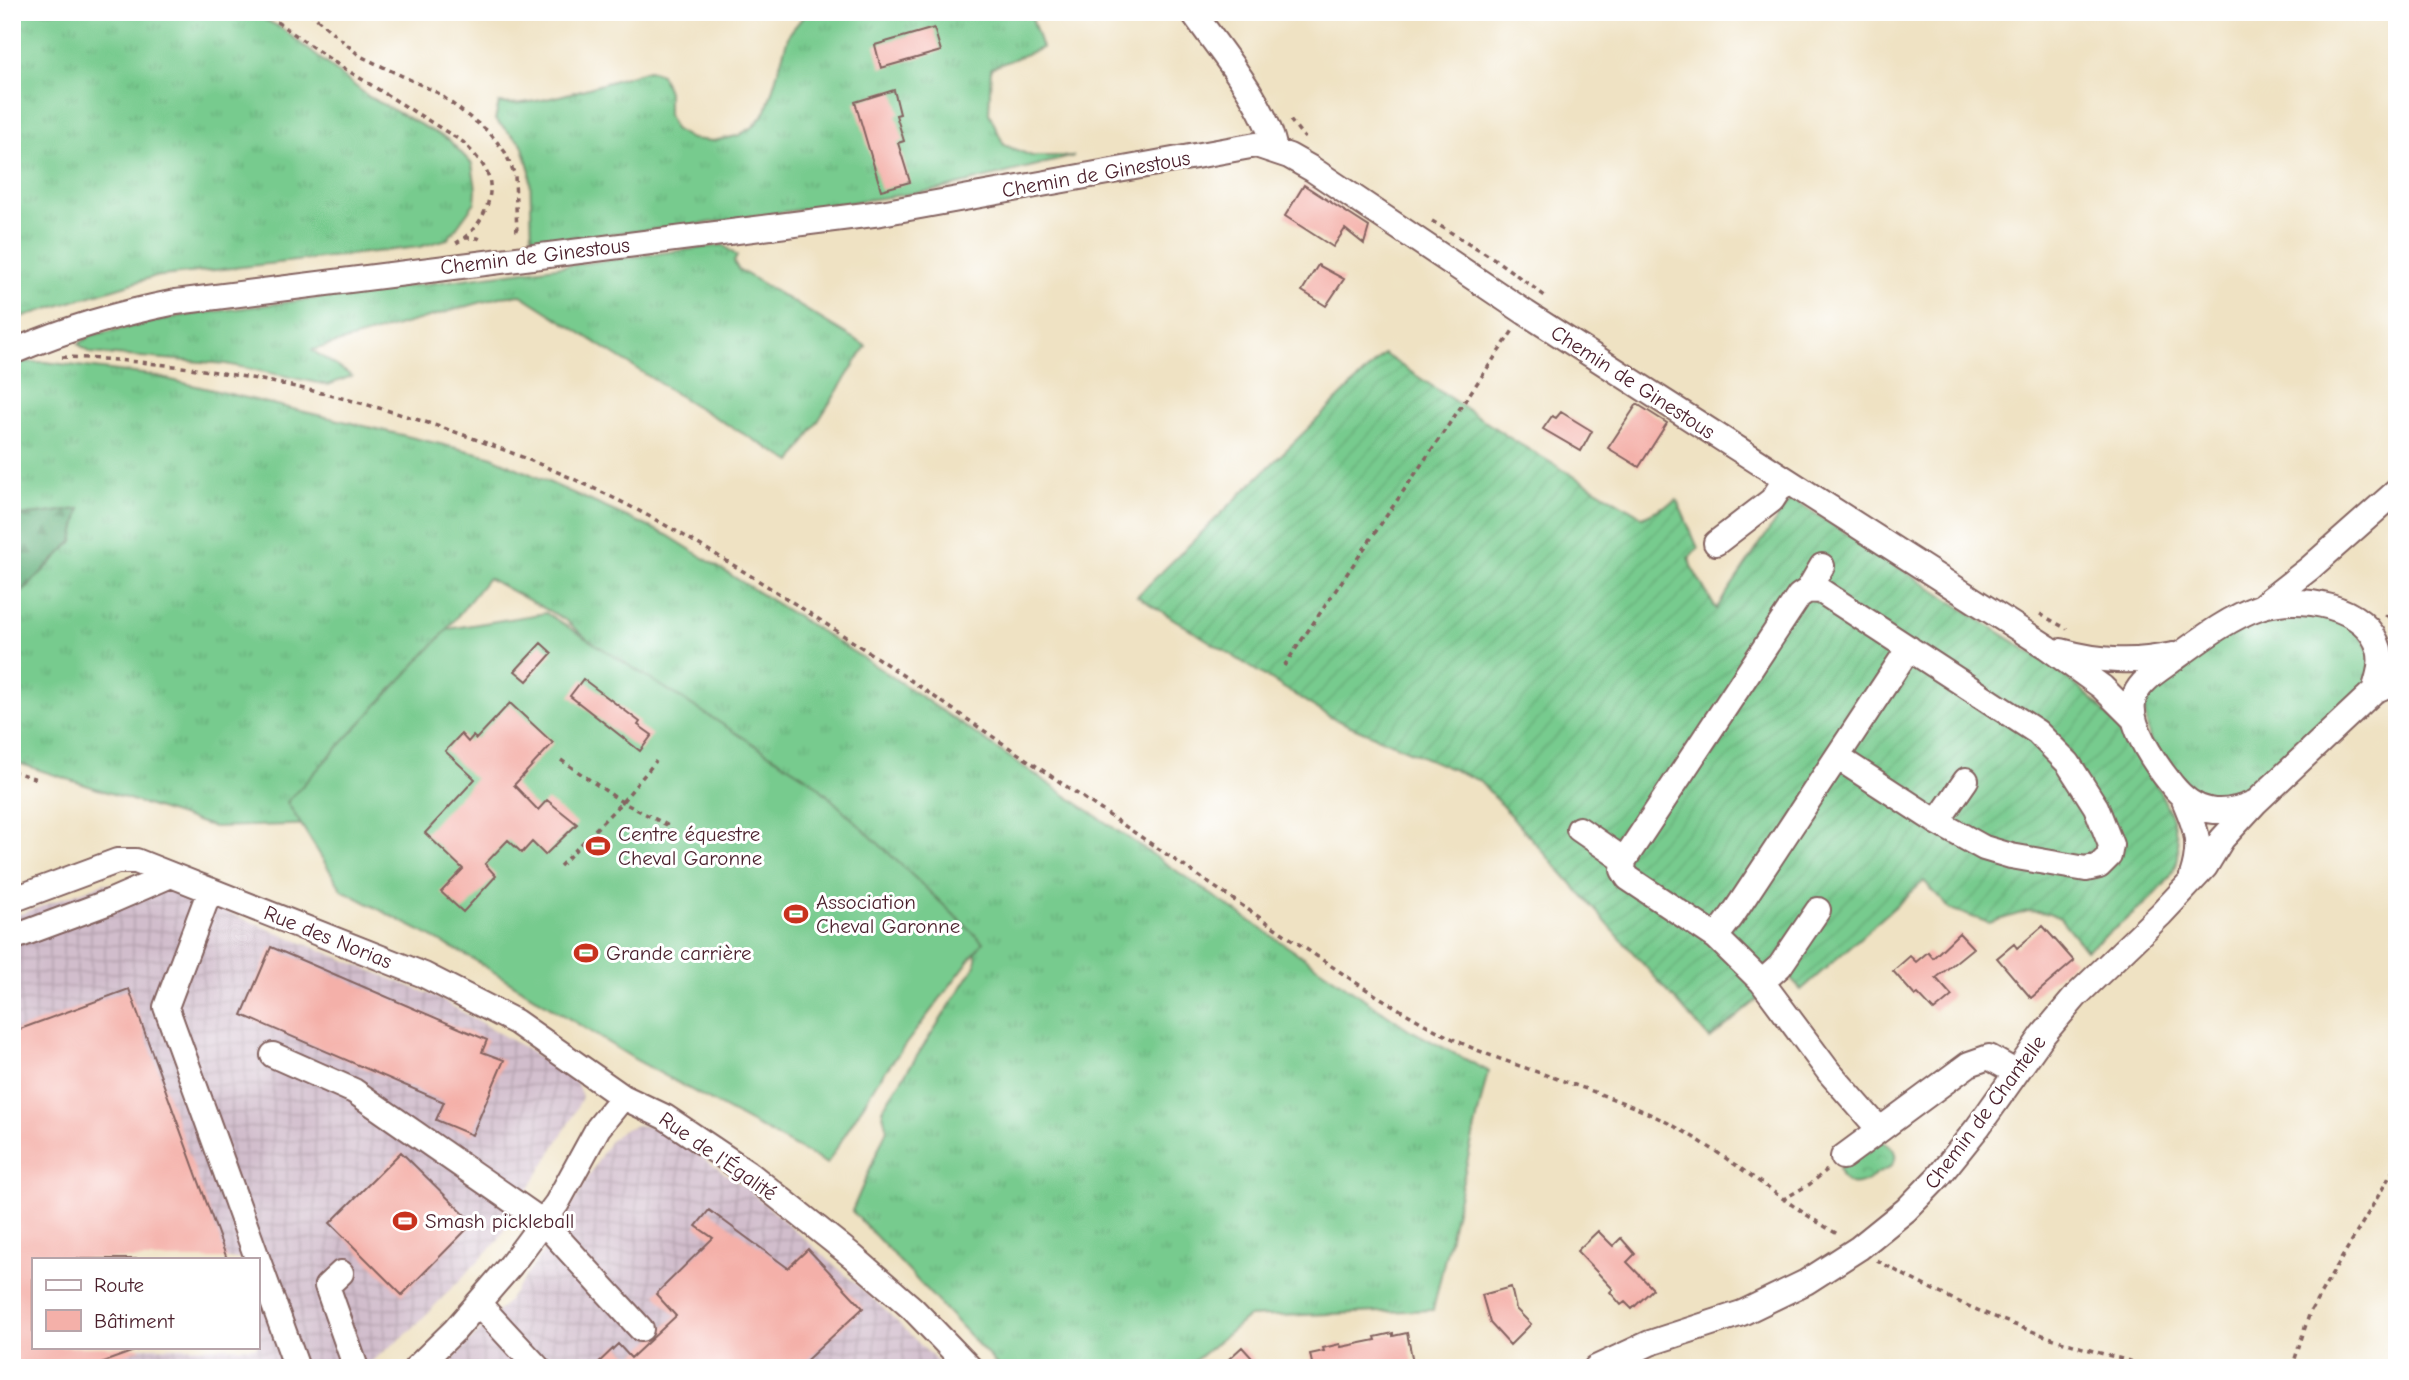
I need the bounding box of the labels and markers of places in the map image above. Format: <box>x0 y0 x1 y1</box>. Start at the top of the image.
place label: Centre équestre Cheval Garonne <box>618 822 762 870</box>
sports icon: Centre équestre Cheval Garonne <box>584 832 612 860</box>
place label: Association Cheval Garonne <box>816 890 960 938</box>
sports icon: Association Cheval Garonne <box>782 900 810 928</box>
sports icon: Grande carrière <box>572 939 600 967</box>
place label: Grande carrière <box>606 941 751 965</box>
sports icon: Smash pickleball <box>391 1207 419 1235</box>
place label: Smash pickleball <box>425 1209 574 1233</box>

